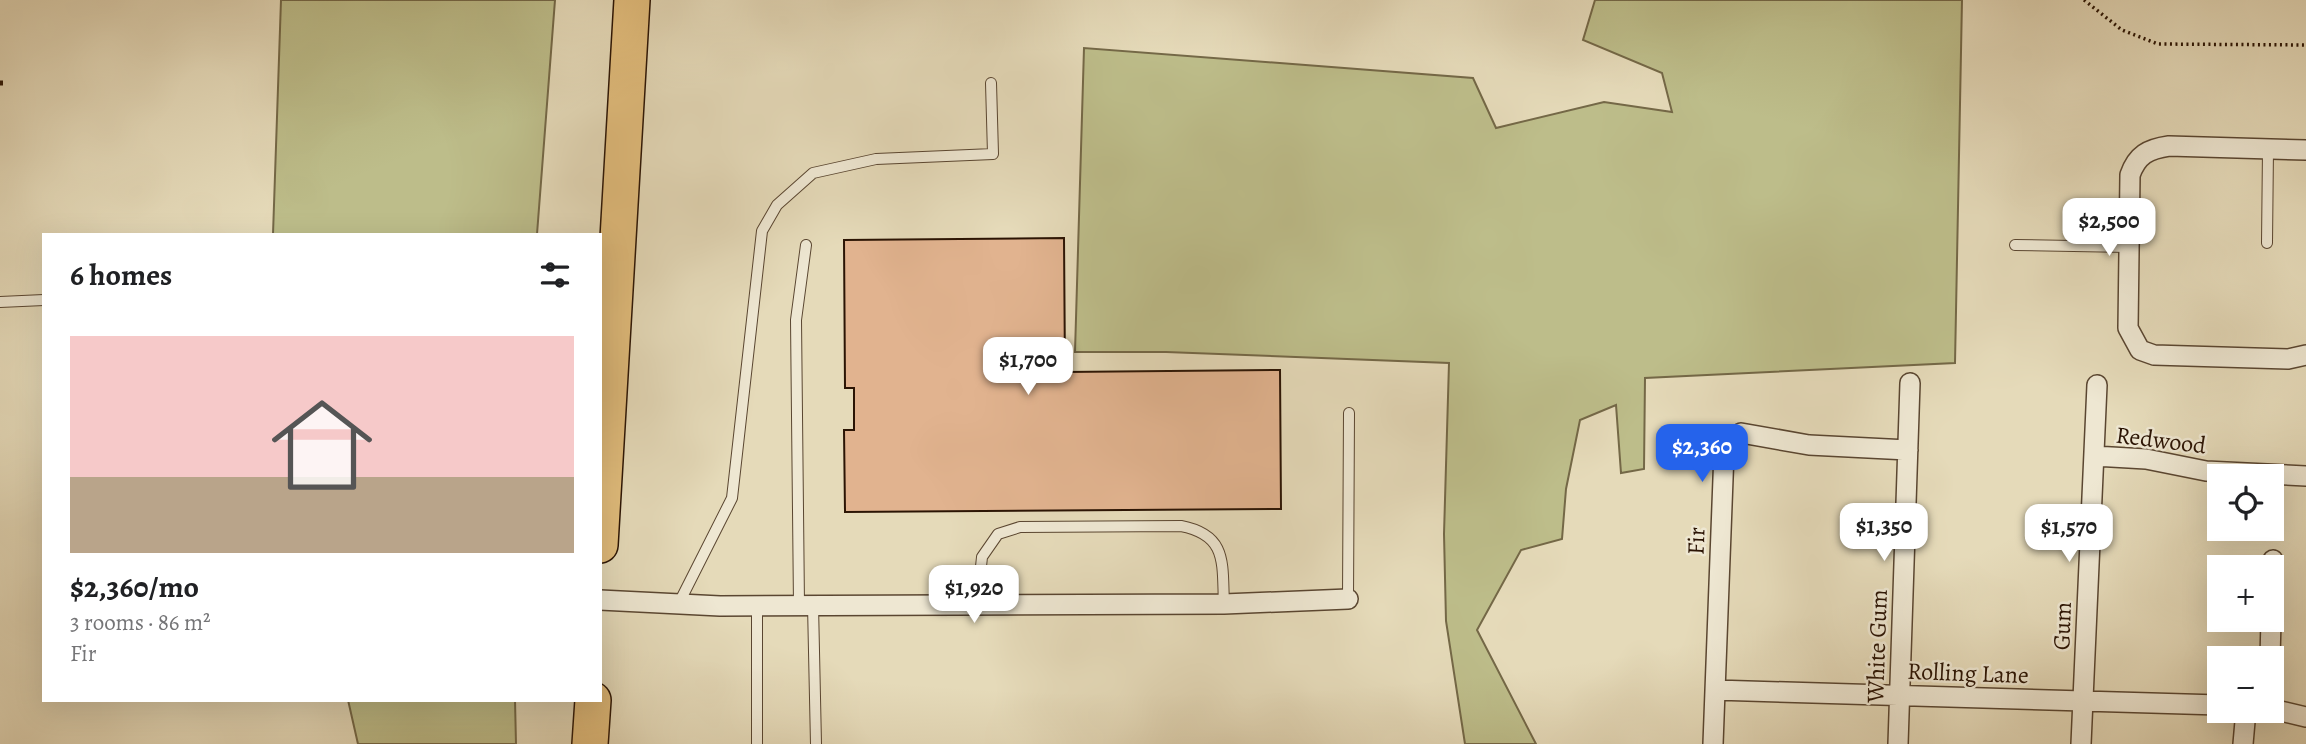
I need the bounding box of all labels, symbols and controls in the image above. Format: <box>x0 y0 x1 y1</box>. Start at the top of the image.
pin: $2,500 <box>2052 198 2166 258</box>
text: $2,500 <box>2079 205 2139 236</box>
text: 6 homes <box>70 255 172 295</box>
icon: filters <box>536 256 574 294</box>
pin: $1,700 <box>971 338 1085 397</box>
text: $1,700 <box>999 344 1057 375</box>
icon: home <box>259 382 385 508</box>
street label: Redwood <box>2114 419 2208 461</box>
pin: $2,360 <box>1645 424 1759 484</box>
text: $2,360 <box>1672 431 1732 462</box>
map controls <box>2207 464 2284 723</box>
button: locate <box>2207 464 2284 541</box>
pin: $1,350 <box>1827 504 1941 563</box>
pin: $1,570 <box>2012 504 2126 564</box>
text: $1,350 <box>1856 510 1912 541</box>
text: $1,570 <box>2041 511 2097 542</box>
street label: Fir <box>1680 527 1712 555</box>
button: + <box>2207 555 2284 632</box>
pin: $1,920 <box>917 566 1031 625</box>
text: $2,360/mo <box>70 567 199 607</box>
text: $1,920 <box>945 572 1003 603</box>
street label: White Gum <box>1859 589 1895 704</box>
street label: Gum <box>2045 601 2079 651</box>
text: 3 rooms · 86 m² <box>70 607 211 638</box>
text: Fir <box>70 638 97 669</box>
button: − <box>2207 646 2284 723</box>
street label: Rolling Lane <box>1907 655 2029 691</box>

